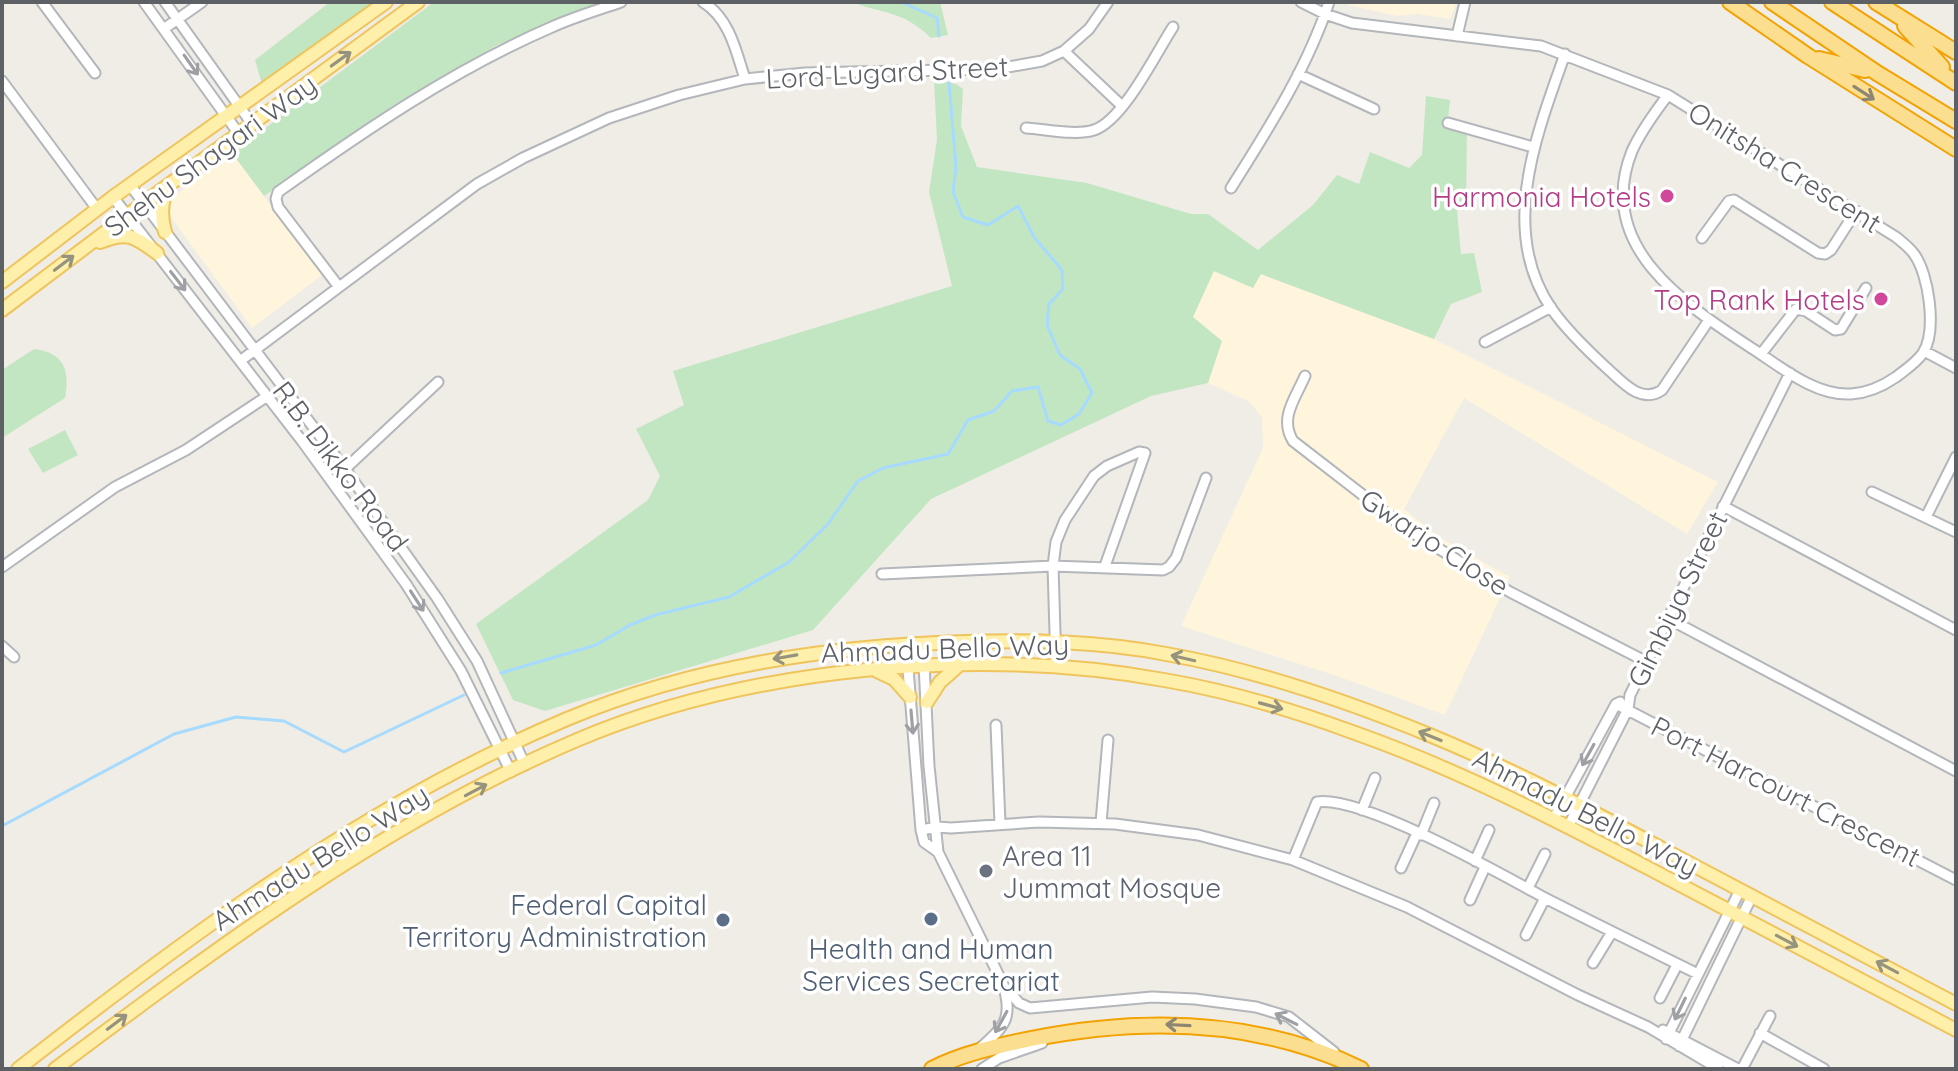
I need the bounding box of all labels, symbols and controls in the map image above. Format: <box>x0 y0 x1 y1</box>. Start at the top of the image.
street label: Lord Lugard Street <box>765 48 1009 96</box>
one-way arrow <box>330 51 351 68</box>
one-way arrow <box>183 53 199 75</box>
street label: Shehu Shagari Way <box>97 66 323 244</box>
one-way arrow <box>1853 84 1875 101</box>
street label: Onitsha Crescent <box>1682 94 1888 240</box>
place label: Harmonia Hotels <box>1432 179 1651 214</box>
marker: Harmonia Hotels <box>1658 187 1676 205</box>
one-way arrow <box>53 255 74 272</box>
one-way arrow <box>170 269 187 291</box>
place label: Top Rank Hotels <box>1653 282 1865 317</box>
marker: Top Rank Hotels <box>1872 290 1890 308</box>
street label: R.B. Dikko Road <box>266 374 416 558</box>
street label: Gwarjo Close <box>1354 481 1516 603</box>
street label: Gimbiya Street <box>1619 505 1735 693</box>
one-way arrow <box>410 589 426 612</box>
street label: Ahmadu Bello Way <box>820 626 1070 670</box>
one-way arrow <box>1171 649 1196 664</box>
one-way arrow <box>773 650 798 665</box>
one-way arrow <box>1257 699 1283 714</box>
one-way arrow <box>905 708 920 735</box>
street label: Port Harcourt Crescent <box>1646 708 1926 874</box>
one-way arrow <box>1418 728 1443 742</box>
street label: Ahmadu Bello Way <box>1467 740 1705 884</box>
one-way arrow <box>1579 742 1595 766</box>
street label: Ahmadu Bello Way <box>205 776 435 938</box>
one-way arrow <box>464 781 487 797</box>
place label: Area 11 Jummat Mosque <box>1002 838 1221 905</box>
marker: Area 11 Jummat Mosque <box>977 862 995 880</box>
place label: Federal Capital Territory Administration <box>402 887 707 954</box>
marker: Health and Human Services Secretariat <box>922 910 940 928</box>
marker: Federal Capital Territory Administration <box>714 911 732 929</box>
place label: Health and Human Services Secretariat <box>802 931 1060 998</box>
one-way arrow <box>1774 933 1798 949</box>
one-way arrow <box>1876 959 1899 975</box>
one-way arrow <box>1672 997 1687 1021</box>
one-way arrow <box>993 1010 1009 1033</box>
one-way arrow <box>1275 1010 1298 1026</box>
one-way arrow <box>106 1014 128 1031</box>
one-way arrow <box>1165 1017 1192 1032</box>

